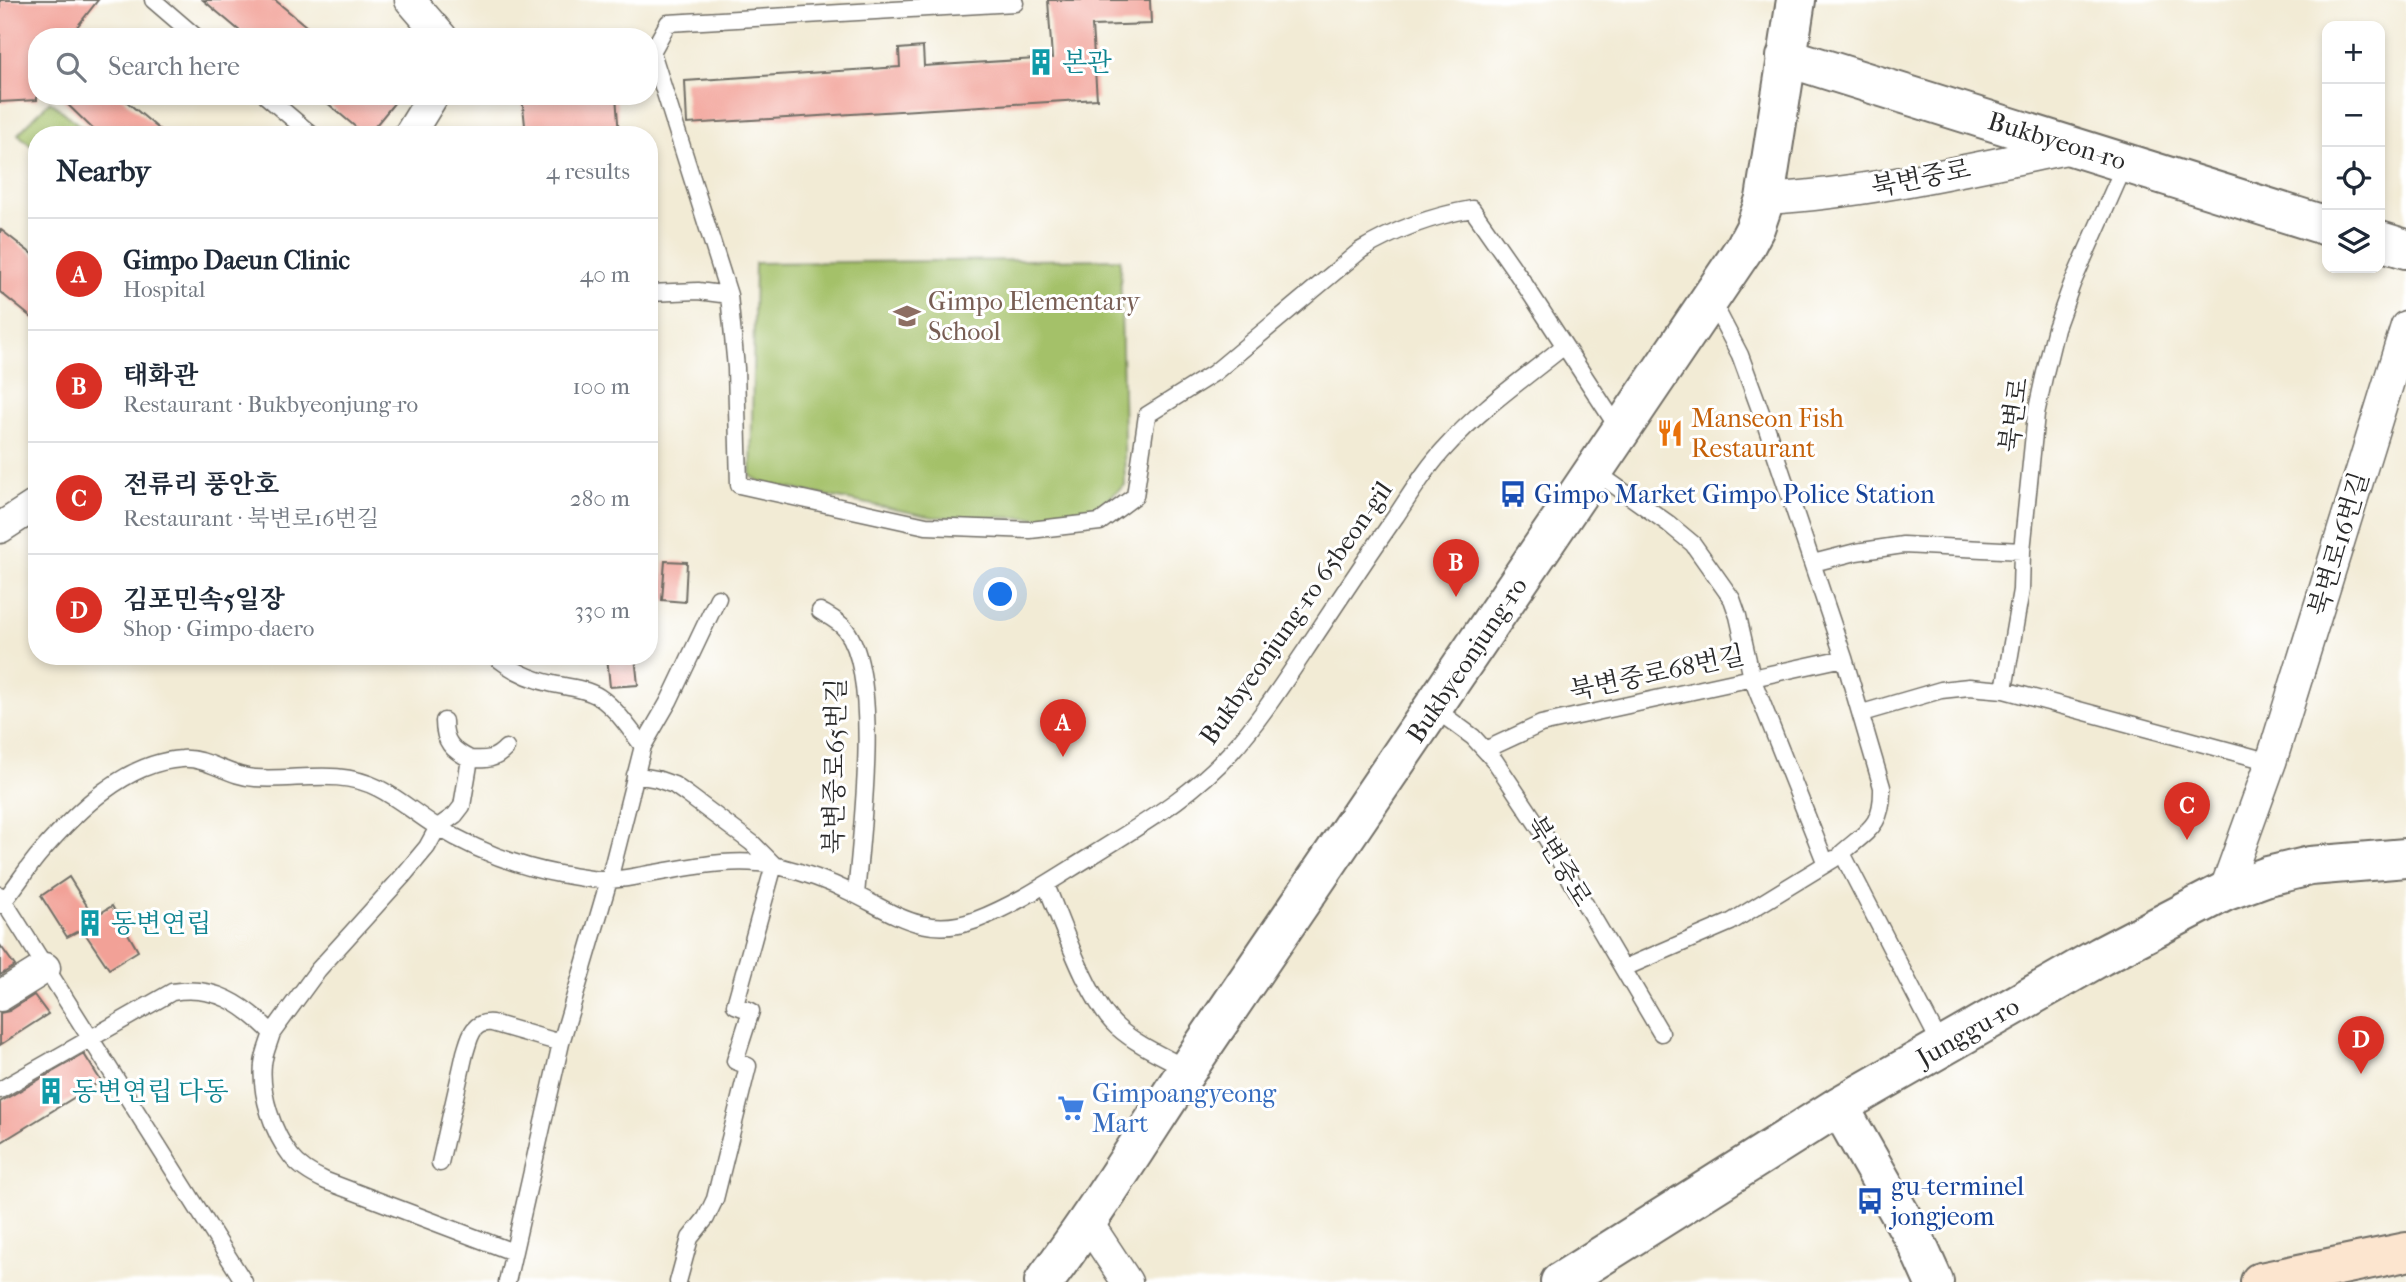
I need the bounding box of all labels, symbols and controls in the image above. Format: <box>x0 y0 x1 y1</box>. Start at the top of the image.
map controls <box>2322 21 2385 273</box>
button: + <box>2322 21 2385 84</box>
search box <box>28 28 658 105</box>
building icon: 본관 <box>1026 47 1056 77</box>
place label: 본관 <box>1062 47 1112 78</box>
icon: search <box>52 48 90 86</box>
text: Search here <box>108 51 240 82</box>
button: − <box>2322 84 2385 147</box>
street label: Bukbyeon-ro <box>1984 105 2130 177</box>
button: locate <box>2322 147 2385 210</box>
street label: 북변중로 <box>1869 153 1973 203</box>
text: Nearby <box>56 154 151 189</box>
text: 4 results <box>546 158 630 185</box>
button: layers <box>2322 210 2385 273</box>
text: Gimpo Daeun Clinic <box>123 245 350 276</box>
text: A <box>72 261 86 288</box>
text: 40 m <box>580 261 630 288</box>
text: Hospital <box>123 276 205 303</box>
place label: Gimpo Elementary School <box>928 286 1141 347</box>
school or university icon: Gimpo Elementary School <box>892 301 922 331</box>
text: 태화관 <box>123 360 198 391</box>
text: B <box>72 373 86 400</box>
text: 100 m <box>572 373 630 400</box>
street label: 북변로 <box>1993 376 2035 454</box>
text: Restaurant · Bukbyeonjung-ro <box>123 391 418 418</box>
place label: Manseon Fish Restaurant <box>1691 403 1844 464</box>
restaurant icon: Manseon Fish Restaurant <box>1655 418 1685 448</box>
street label: 북변로16번길 <box>2302 468 2376 620</box>
text: 전류리 풍안호 <box>123 469 279 500</box>
street label: Bukbyeonjung-ro 65beon-gil <box>1193 475 1399 751</box>
bus stop icon: Gimpo Market Gimpo Police Station <box>1498 479 1528 509</box>
place label: Gimpo Market Gimpo Police Station <box>1534 479 1935 510</box>
text: C <box>71 485 87 512</box>
text: 280 m <box>570 485 630 512</box>
text: Restaurant · 북변로16번길 <box>123 505 379 532</box>
pin: B <box>1433 539 1479 597</box>
street label: Bukbyeonjung-ro <box>1400 571 1534 749</box>
your location <box>983 577 1017 611</box>
text: 김포민속5일장 <box>123 584 285 615</box>
text: D <box>70 597 88 624</box>
text: 330 m <box>574 597 630 624</box>
text: Shop · Gimpo-daero <box>123 615 315 642</box>
street label: 북변중로68번길 <box>1567 639 1747 707</box>
street label: 북변중로65번길 <box>818 678 852 854</box>
pin: A <box>1040 699 1086 757</box>
pin: C <box>2164 782 2210 840</box>
street label: 북변중로 <box>1520 810 1598 912</box>
building icon: 동변연립 <box>75 908 105 938</box>
place label: 동변연립 <box>111 908 211 939</box>
street label: Junggu-ro <box>1910 990 2025 1075</box>
pin: D <box>2338 1016 2384 1074</box>
building icon: 동변연립 다동 <box>36 1076 66 1106</box>
place label: 동변연립 다동 <box>72 1076 228 1107</box>
place label: Gimpoangyeong Mart <box>1092 1078 1277 1139</box>
supermarket icon: Gimpoangyeong Mart <box>1056 1093 1086 1123</box>
place label: gu-terminel jongjeom <box>1888 1171 2024 1232</box>
bus stop icon: gu-terminel jongjeom <box>1855 1186 1885 1216</box>

